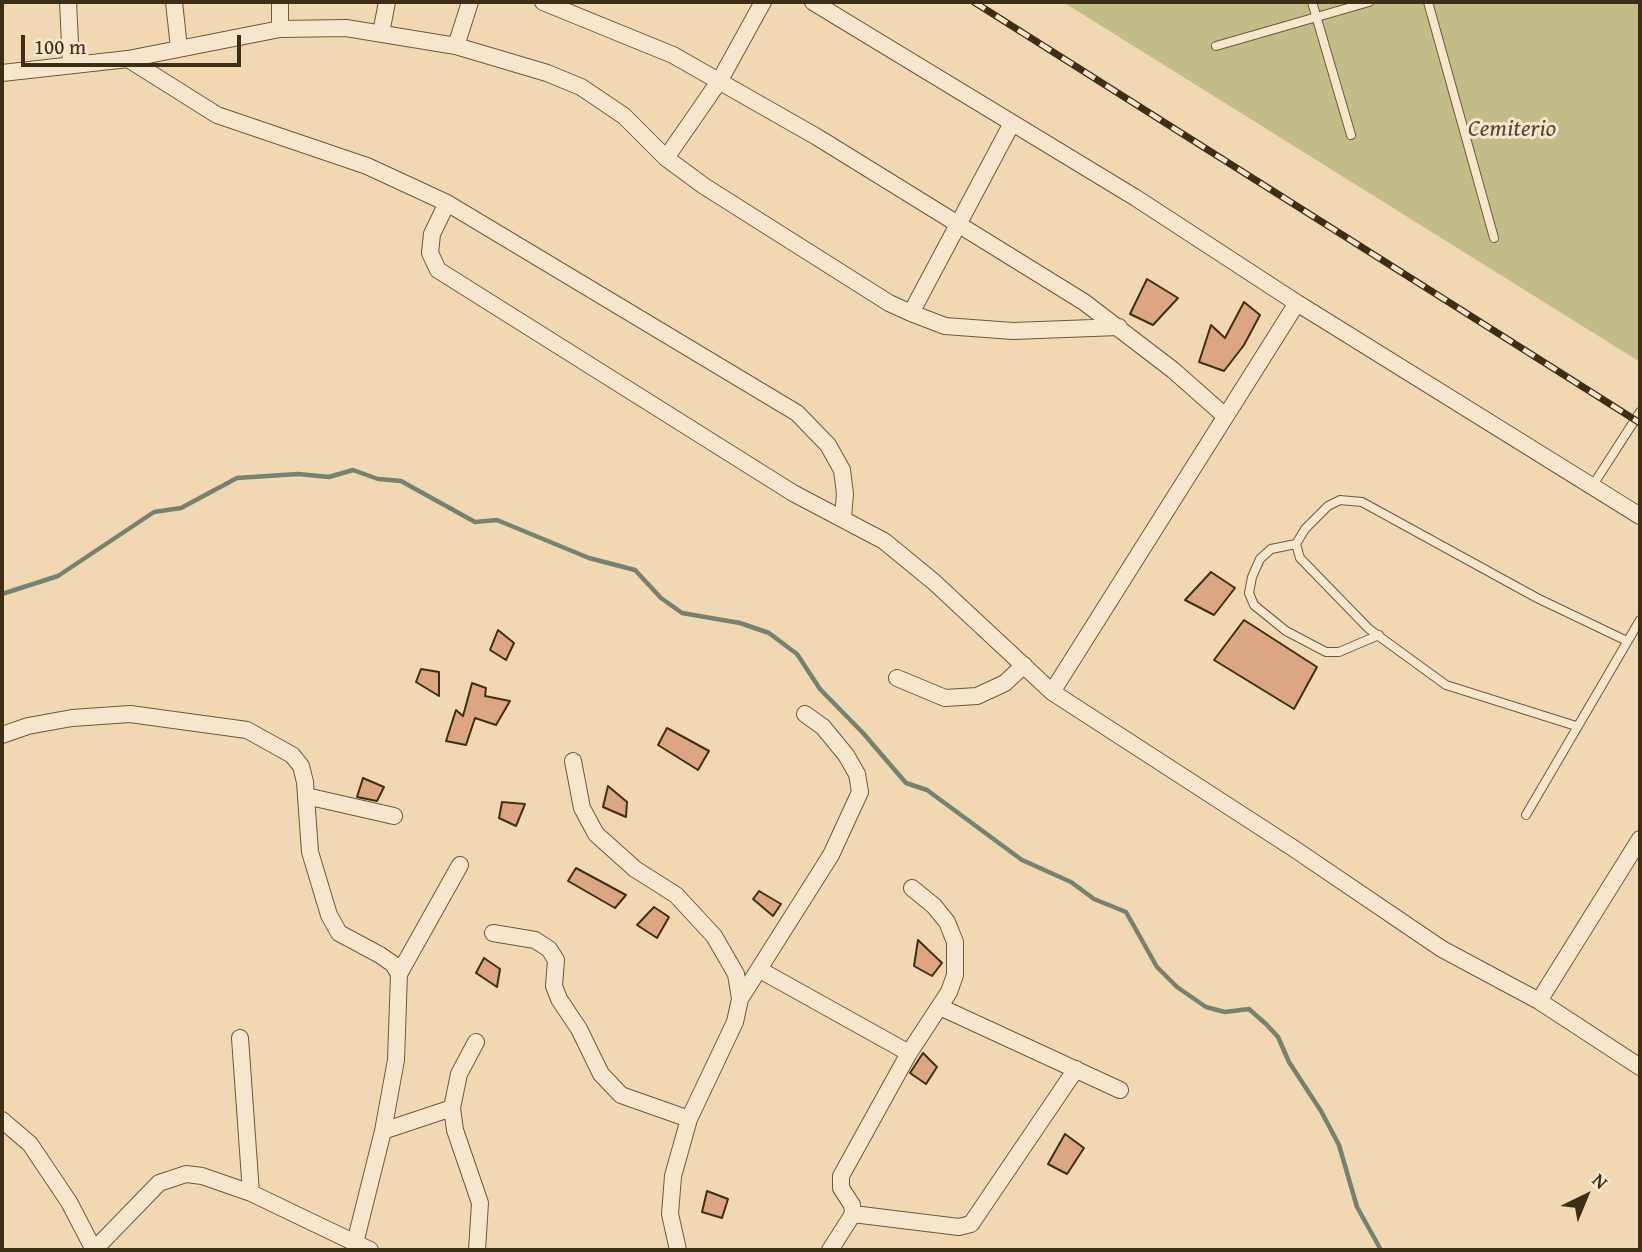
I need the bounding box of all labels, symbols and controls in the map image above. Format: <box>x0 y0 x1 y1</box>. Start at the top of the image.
scale bar <box>24 21 245 65</box>
text: 100 m <box>34 31 86 62</box>
park label: Cemiterio <box>1468 116 1556 144</box>
north arrow <box>1551 1161 1621 1231</box>
text: N <box>1586 1166 1615 1195</box>

